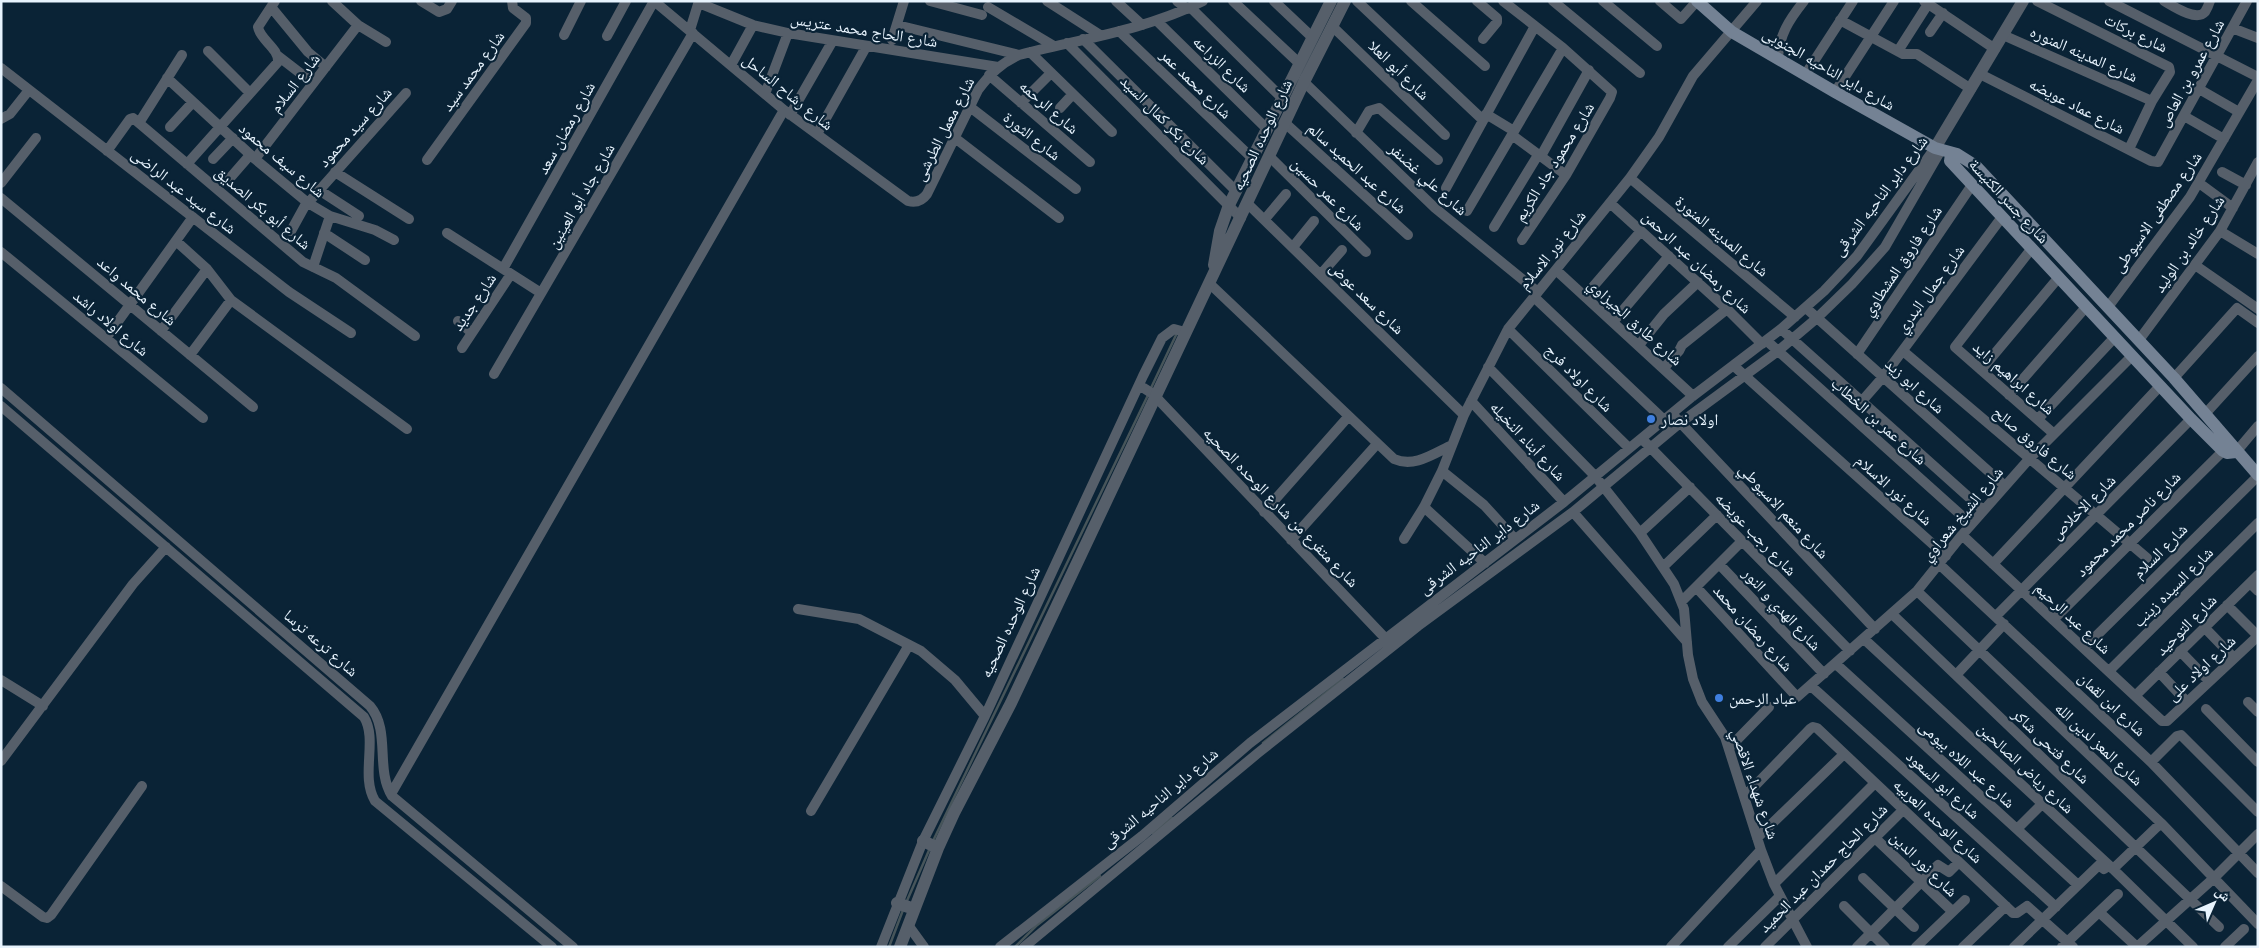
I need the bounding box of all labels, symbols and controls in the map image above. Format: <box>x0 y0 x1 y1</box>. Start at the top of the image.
street label: شارع الحاج محمد عتريس <box>789 10 939 52</box>
street label: شارع بركات <box>2101 10 2170 57</box>
street label: شارع عمرو بن العاص <box>2154 16 2229 131</box>
street label: شارع المدينه المنوره <box>2027 23 2140 87</box>
street label: شارع داير الناحيه الجنوبى <box>1759 24 1898 115</box>
street label: شارع محمد سيد <box>438 28 509 115</box>
street label: شارع الزراعه <box>1188 32 1254 97</box>
street label: شارع أبو العلا <box>1364 36 1433 105</box>
street label: شارع محمد عمر <box>1155 45 1235 123</box>
street label: شارع السلام <box>267 50 325 117</box>
street label: شارع رشاح الساحل <box>738 51 836 135</box>
street label: شارع بكر كمال السيد <box>1116 72 1213 169</box>
street label: شارع معمل الطرشى <box>911 75 979 184</box>
street label: شارع عماد عويضه <box>2026 75 2127 139</box>
street label: شارع الرحمه <box>1015 77 1082 139</box>
street label: شارع الوحده الصحيه <box>1229 77 1297 194</box>
street label: شارع رمضان سعد <box>534 79 600 178</box>
street label: شارع سيد محمود <box>315 84 397 172</box>
street label: شارع محمود جاد الكريم <box>1511 99 1599 226</box>
street label: شارع الثورة <box>999 108 1064 165</box>
street label: شارع سيف محمود <box>234 119 328 202</box>
street label: شارع عبد الحميد سالم <box>1303 119 1410 218</box>
street label: شارع داير الناحيه الشرقى <box>1829 133 1932 261</box>
street label: شارع علي غضنفر <box>1382 139 1471 222</box>
street label: شارع جاد أبو العينين <box>543 140 620 252</box>
street label: شارع سيد عبد الراضى <box>127 145 240 239</box>
street label: شارع مصطفى الاسيوطى <box>2109 149 2207 277</box>
street label: شارع عمر حسين <box>1287 154 1368 235</box>
street label: شارع جسر الكنيسة <box>1964 156 2052 248</box>
street label: شارع أبو بكر الصديق <box>211 163 315 254</box>
street label: شارع المدينه المنورة <box>1671 192 1772 281</box>
street label: شارع خالد بن الوليد <box>2150 192 2229 297</box>
street label: شارع فاروق المشطاوي <box>1859 203 1949 322</box>
street label: شارع نور الاسلام <box>1515 207 1591 294</box>
street label: شارع رمضان عبد الرحمن <box>1638 207 1755 318</box>
street label: شارع جمال البدري <box>1892 242 1971 339</box>
street label: شارع محمد واعد <box>93 253 180 330</box>
street label: شارع سعد عوض <box>1325 258 1408 339</box>
street label: شارع جديد <box>449 270 501 335</box>
street label: شارع طارق الجيزاوي <box>1582 275 1686 372</box>
street label: شارع اولاد راشد <box>69 287 152 361</box>
street label: شارع ابراهيم زايد <box>1969 338 2058 419</box>
street label: شارع اولاد فرج <box>1540 341 1616 417</box>
street label: شارع ابو زيد <box>1881 355 1948 418</box>
street label: شارع عمر بن الخطاب <box>1827 374 1930 470</box>
street label: شارع أبناء النخيله <box>1486 397 1569 485</box>
street label: شارع فاروق صالح <box>1988 403 2080 484</box>
place label: اولاد نصار <box>1660 411 1718 429</box>
marker: اولاد نصار <box>1645 413 1657 425</box>
street label: شارع متفرع من شارع الوحده الصحيه <box>1199 424 1362 592</box>
street label: شارع نور الاسلام <box>1851 451 1936 530</box>
street label: شارع منعم الاسيوطي <box>1733 460 1832 565</box>
street label: شارع الشيخ شعراوي <box>1918 464 2009 567</box>
street label: شارع ناصر محمد محمود <box>2072 468 2185 581</box>
street label: شارع الاخلاص <box>2047 471 2120 544</box>
street label: شارع رجب عويضه <box>1711 489 1800 580</box>
street label: شارع داير الناحيه الشرقى <box>1416 496 1544 599</box>
street label: شارع السلام <box>2129 520 2192 583</box>
street label: شارع السيده زينب <box>2130 544 2218 632</box>
street label: شارع الوحده الصحيه <box>977 564 1045 681</box>
street label: شارع الهدي و النور <box>1736 564 1824 656</box>
street label: شارع عبد الرحيم <box>2030 579 2114 659</box>
street label: شارع رمضان محمد <box>1708 581 1796 676</box>
street label: شارع التوحيد <box>2152 591 2221 660</box>
street label: شارع ترعه ترسا <box>279 606 361 681</box>
street label: شارع اولاد على <box>2163 632 2240 706</box>
street label: شارع ابن لقمان <box>2074 669 2149 741</box>
place label: عباد الرحمن <box>1729 690 1796 709</box>
marker: عباد الرحمن <box>1713 692 1725 704</box>
street label: شارع المعز لدين الله <box>2050 699 2146 790</box>
street label: شارع فتحى شاكر <box>2007 704 2093 788</box>
street label: شارع عبد اللاه بيومى <box>1915 717 2018 813</box>
street label: شارع رياض الصالحين <box>1973 719 2077 818</box>
street label: شارع شهداء الاقصي <box>1724 727 1782 843</box>
street label: شارع داير الناحيه الشرقى <box>1099 745 1223 853</box>
street label: شارع ابو السعود <box>1902 748 1983 824</box>
street label: شارع الوحده العربيه <box>1889 776 1986 868</box>
street label: شارع الحاج حمدان عبد الحميد <box>1755 800 1892 937</box>
street label: شارع نور الدين <box>1886 828 1961 901</box>
north arrow <box>2189 878 2239 928</box>
text: ش <box>2212 884 2233 906</box>

